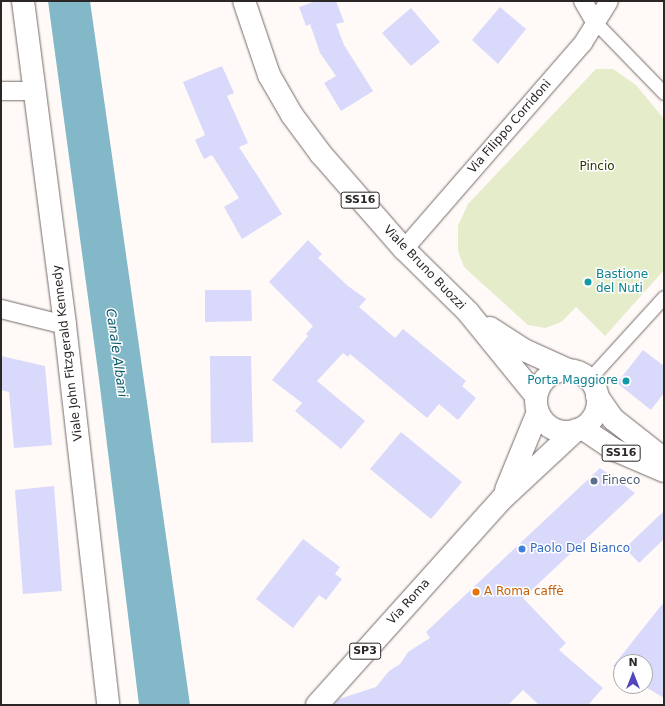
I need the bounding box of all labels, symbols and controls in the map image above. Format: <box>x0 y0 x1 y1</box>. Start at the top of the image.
street label: Via Filippo Corridoni <box>465 77 555 177</box>
park label: Pincio <box>579 160 615 174</box>
road number: SS16 <box>340 191 380 209</box>
street label: Viale Bruno Buozzi <box>380 223 468 313</box>
street label: Viale John Fitzgerald Kennedy <box>50 264 86 442</box>
place label: Bastione del Nuti <box>596 268 648 296</box>
marker: Bastione del Nuti <box>583 277 593 287</box>
water label: Canale Albani <box>102 308 130 398</box>
place label: Porta Maggiore <box>527 374 618 388</box>
marker: Porta Maggiore <box>621 376 631 386</box>
road number: SS16 <box>601 444 641 462</box>
place label: Fineco <box>602 474 640 488</box>
marker: Fineco <box>589 476 599 486</box>
place label: Paolo Del Bianco <box>530 542 630 556</box>
marker: Paolo Del Bianco <box>517 544 527 554</box>
street label: Via Roma <box>385 576 433 628</box>
place label: A Roma caffè <box>484 585 564 599</box>
marker: A Roma caffè <box>471 587 481 597</box>
road number: SP3 <box>349 642 381 660</box>
north arrow <box>613 654 653 694</box>
text: N <box>628 656 638 669</box>

